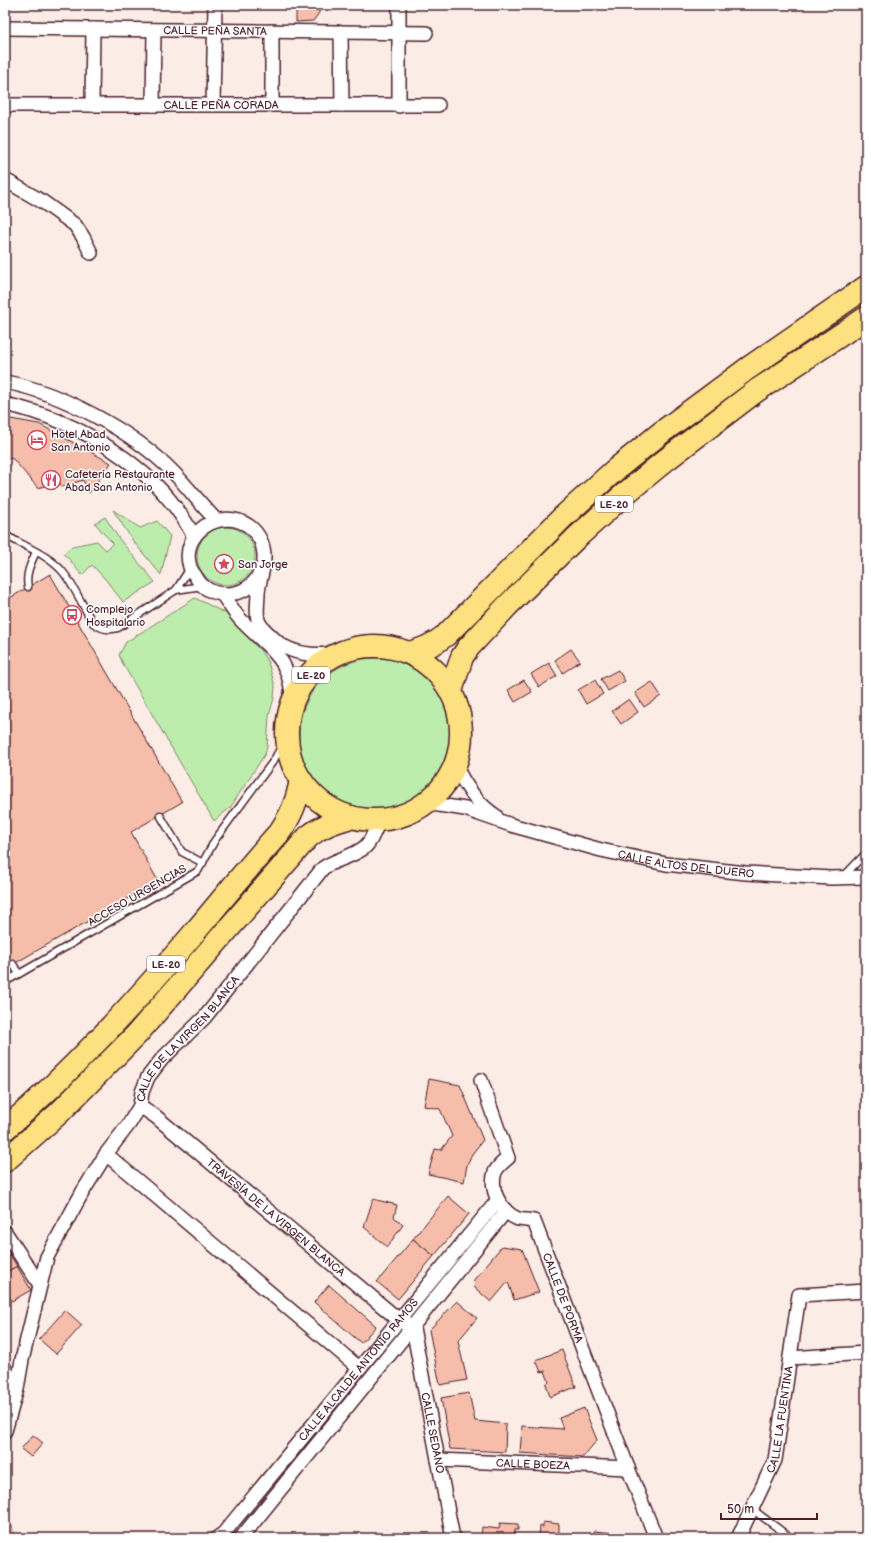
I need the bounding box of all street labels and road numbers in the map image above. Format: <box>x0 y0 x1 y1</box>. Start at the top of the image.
street label: CALLE PEÑA SANTA <box>163 24 267 38</box>
street label: CALLE PEÑA CORADA <box>164 99 279 112</box>
road number: LE-20 <box>595 496 633 512</box>
road number: LE-20 <box>292 667 330 683</box>
street label: CALLE ALTOS DEL DUERO <box>617 848 755 880</box>
street label: ACCESO URGENCIAS <box>86 862 189 929</box>
road number: LE-20 <box>147 956 185 972</box>
street label: CALLE DE LA VIRGEN BLANCA <box>135 973 242 1103</box>
street label: TRAVESÍA DE LA VIRGEN BLANCA <box>204 1156 348 1279</box>
street label: CALLE DE PORMA <box>540 1251 586 1345</box>
street label: CALLE ALCALDE ANTONIO RAMOS <box>296 1296 421 1444</box>
street label: CALLE LA FUENTINA <box>764 1365 796 1475</box>
street label: CALLE SEDANO <box>418 1391 447 1475</box>
street label: CALLE BOEZA <box>496 1456 570 1473</box>

